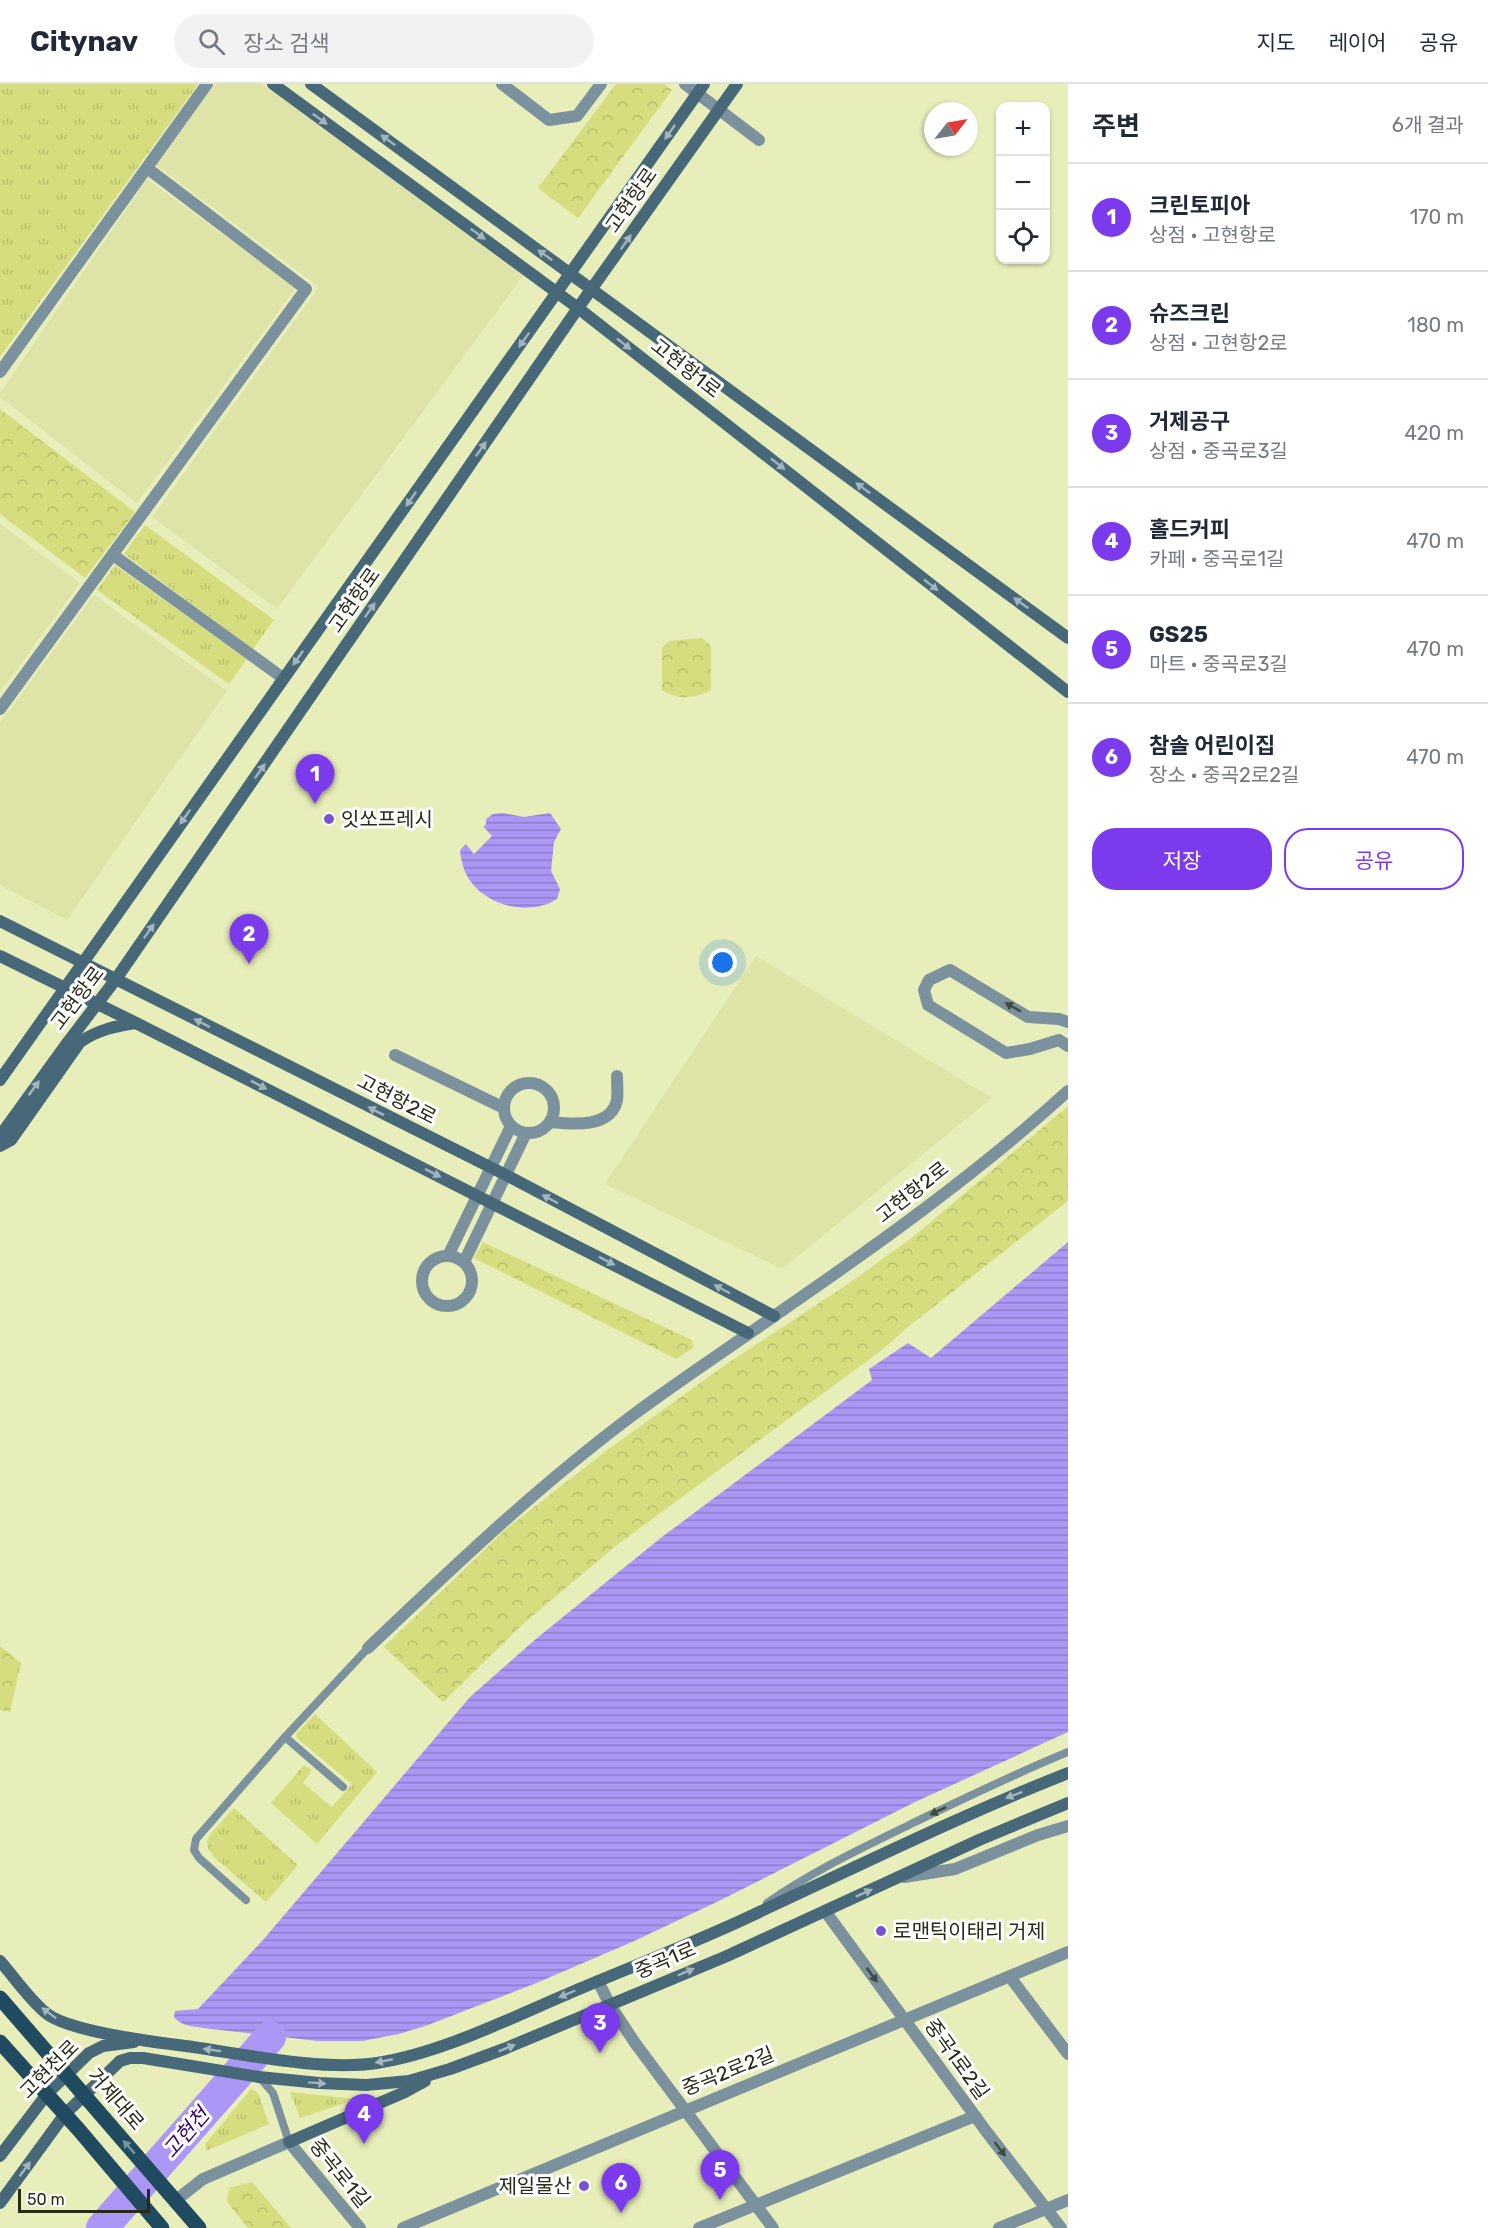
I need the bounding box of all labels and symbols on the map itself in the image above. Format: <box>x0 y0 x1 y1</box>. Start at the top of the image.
north arrow <box>924 102 978 156</box>
one-way arrow <box>313 112 328 124</box>
one-way arrow <box>664 123 676 139</box>
one-way arrow <box>380 134 396 146</box>
street label: 고현항로 <box>600 163 662 237</box>
one-way arrow <box>470 227 485 239</box>
one-way arrow <box>620 234 632 250</box>
one-way arrow <box>538 249 553 261</box>
one-way arrow <box>518 332 530 348</box>
street label: 고현항1로 <box>646 333 726 403</box>
one-way arrow <box>617 337 632 349</box>
one-way arrow <box>475 442 487 458</box>
one-way arrow <box>770 458 786 471</box>
one-way arrow <box>856 482 872 494</box>
one-way arrow <box>406 491 417 507</box>
street label: 고현항로 <box>323 563 385 637</box>
one-way arrow <box>923 578 939 591</box>
one-way arrow <box>1013 597 1029 609</box>
one-way arrow <box>364 602 375 618</box>
one-way arrow <box>292 649 304 665</box>
pin: 1 <box>296 754 334 804</box>
one-way arrow <box>254 763 266 779</box>
place label: 잇쏘프레시 <box>341 807 433 831</box>
one-way arrow <box>179 809 191 825</box>
marker: 잇쏘프레시 <box>322 812 336 826</box>
pin: 2 <box>230 914 268 964</box>
one-way arrow <box>143 924 155 940</box>
your location <box>708 948 737 977</box>
street label: 고현항로 <box>45 961 109 1035</box>
one-way arrow <box>1005 1002 1021 1013</box>
one-way arrow <box>193 1018 210 1027</box>
street label: 고현항2로 <box>354 1069 440 1129</box>
one-way arrow <box>251 1080 268 1090</box>
one-way arrow <box>28 1081 40 1097</box>
one-way arrow <box>367 1106 384 1115</box>
street label: 고현항2로 <box>871 1156 953 1228</box>
one-way arrow <box>424 1168 441 1178</box>
one-way arrow <box>541 1194 558 1203</box>
one-way arrow <box>599 1256 616 1266</box>
one-way arrow <box>714 1284 731 1294</box>
one-way arrow <box>1004 1790 1022 1800</box>
one-way arrow <box>930 1806 947 1815</box>
one-way arrow <box>856 1888 874 1898</box>
place label: 로맨틱이태리 거제 <box>893 1919 1045 1943</box>
marker: 로맨틱이태리 거제 <box>874 1924 888 1938</box>
street label: 중곡1로 <box>631 1936 699 1984</box>
one-way arrow <box>678 1968 695 1977</box>
one-way arrow <box>865 1968 877 1983</box>
one-way arrow <box>558 1990 576 1999</box>
pin: 3 <box>580 2004 620 2053</box>
one-way arrow <box>41 2007 57 2020</box>
street label: 중곡1로2길 <box>920 2014 994 2104</box>
street label: 고현천로 <box>14 2034 84 2104</box>
street label: 중곡2로2길 <box>678 2042 778 2100</box>
one-way arrow <box>498 2043 516 2053</box>
one-way arrow <box>203 2045 222 2054</box>
one-way arrow <box>375 2057 394 2066</box>
street label: 거제대로 <box>83 2063 149 2135</box>
one-way arrow <box>308 2078 327 2087</box>
pin: 4 <box>344 2094 384 2144</box>
water label: 고현천 <box>157 2101 216 2163</box>
street label: 중곡로1길 <box>305 2134 375 2212</box>
one-way arrow <box>123 2139 136 2155</box>
one-way arrow <box>994 2140 1006 2156</box>
pin: 5 <box>700 2150 740 2200</box>
one-way arrow <box>19 2161 31 2177</box>
pin: 6 <box>602 2164 640 2213</box>
place label: 제일물산 <box>498 2174 572 2198</box>
marker: 제일물산 <box>577 2179 591 2193</box>
scale bar <box>18 2186 150 2214</box>

